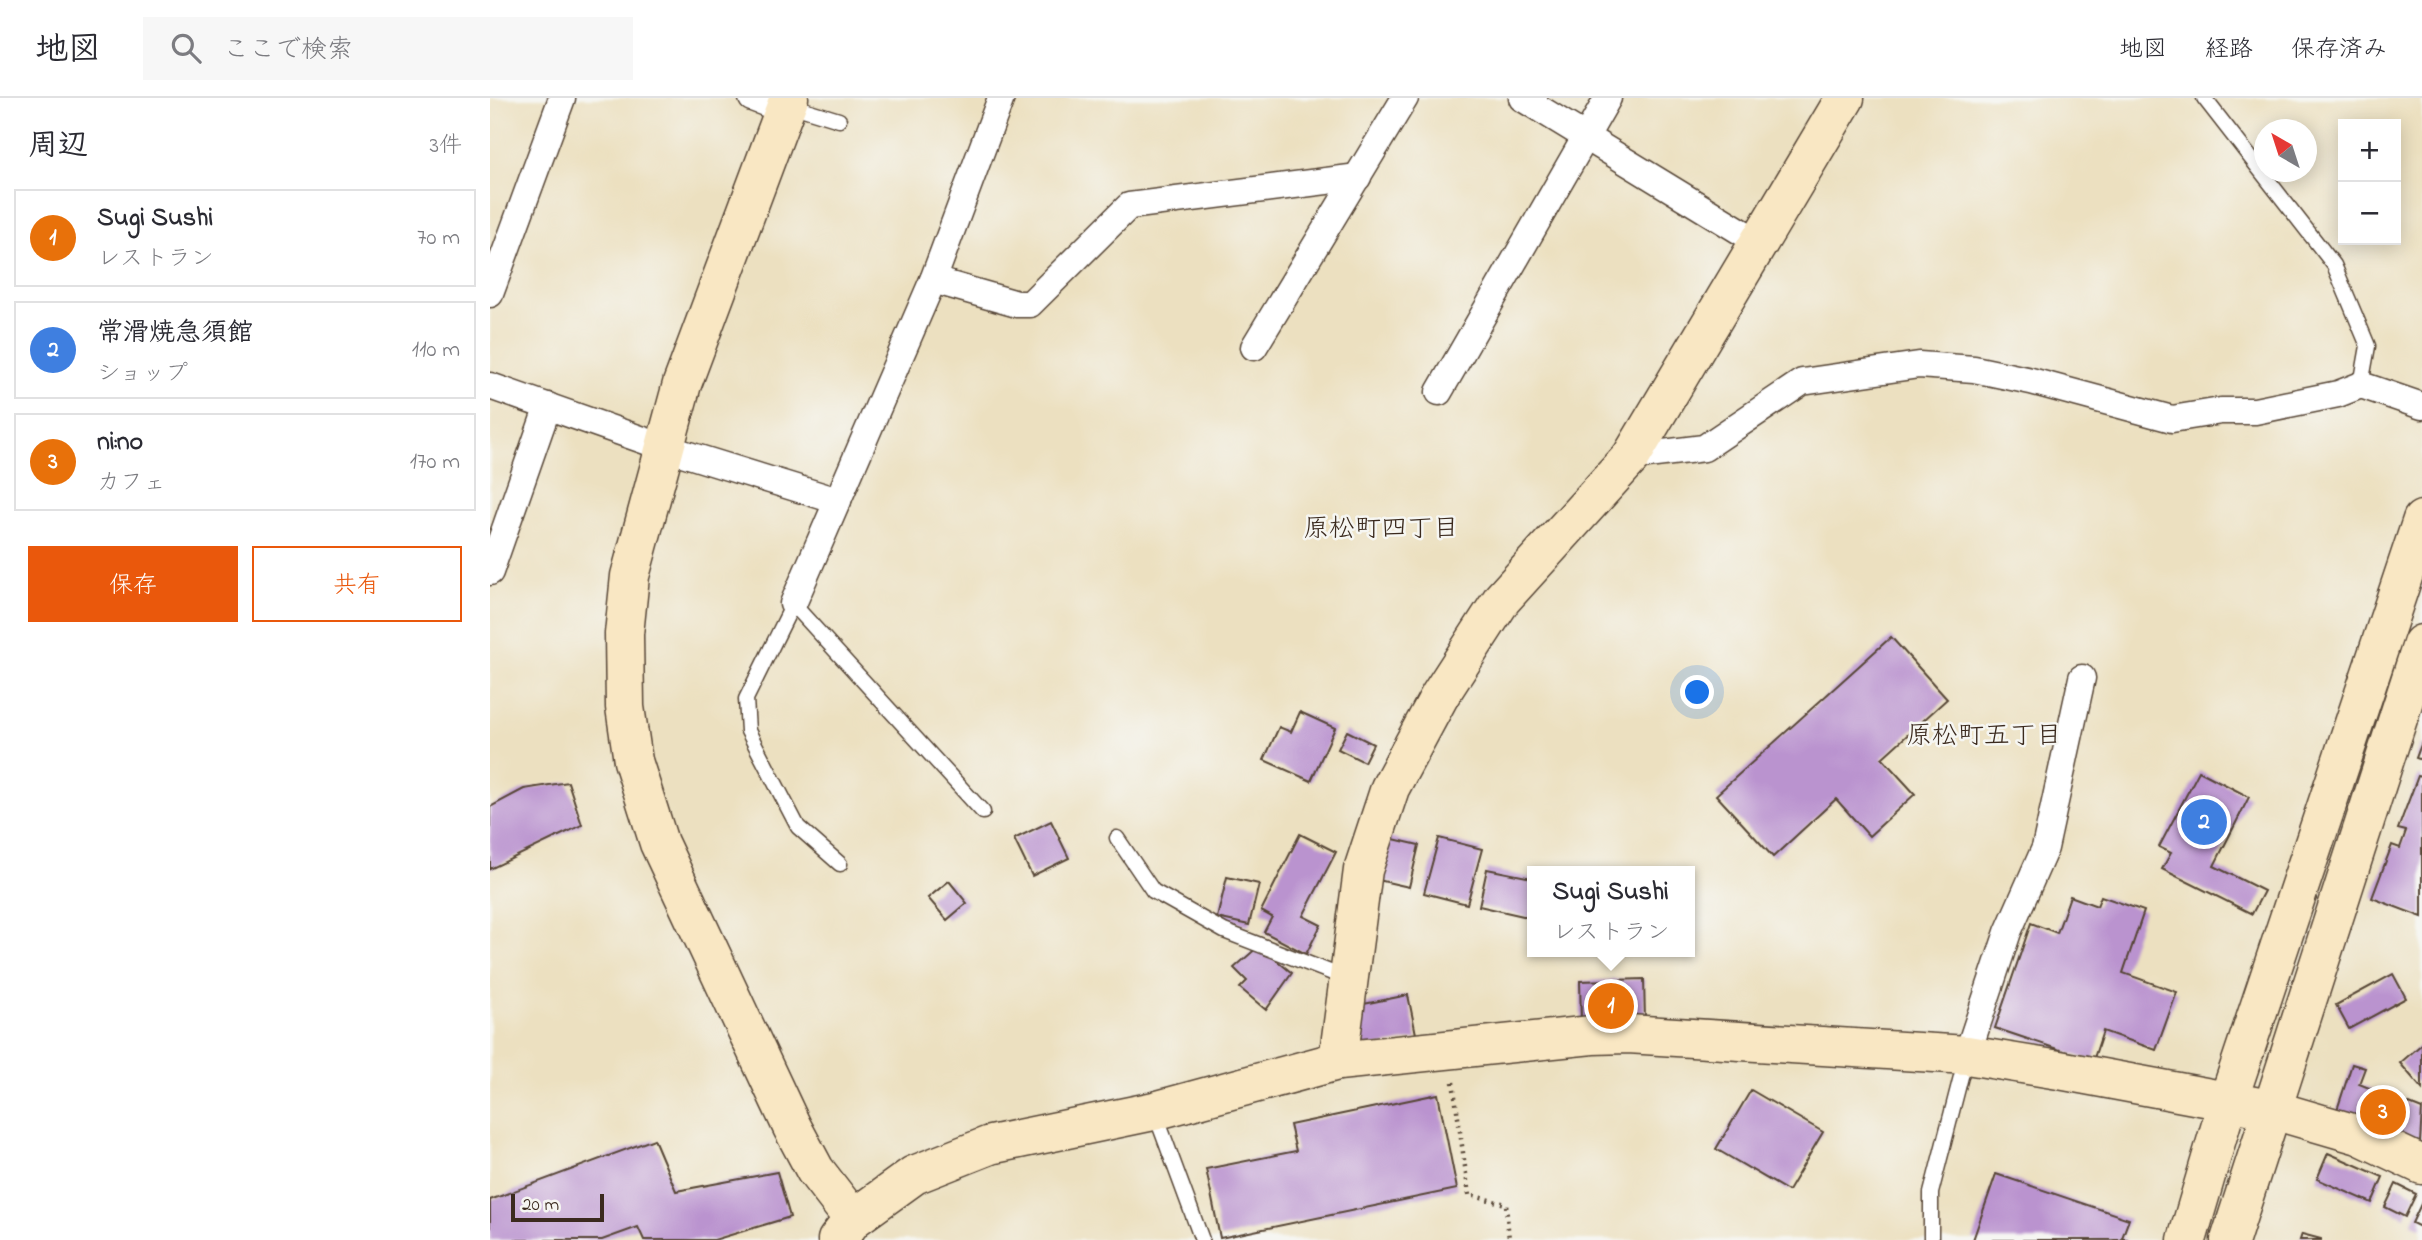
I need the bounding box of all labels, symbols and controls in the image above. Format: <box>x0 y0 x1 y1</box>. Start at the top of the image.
search box <box>143 17 633 80</box>
text: 地図 <box>35 27 101 75</box>
icon: search <box>167 29 205 67</box>
text: ここで検索 <box>223 32 353 70</box>
text: 地図 <box>2119 33 2167 68</box>
text: 経路 <box>2205 33 2253 68</box>
text: 保存済み <box>2291 33 2387 68</box>
north arrow <box>2254 119 2317 182</box>
map controls <box>2338 119 2401 245</box>
button: + <box>2338 119 2401 182</box>
text: 周辺 <box>28 125 88 169</box>
text: 3件 <box>430 130 462 163</box>
button: − <box>2338 182 2401 245</box>
text: Sugi Sushi <box>97 200 213 238</box>
text: 1 <box>49 222 57 255</box>
text: 70 m <box>417 222 460 255</box>
text: レストラン <box>97 243 214 276</box>
text: 常滑焼急須館 <box>97 315 253 353</box>
text: 2 <box>47 334 59 367</box>
text: 110 m <box>412 334 460 367</box>
text: ショップ <box>97 358 188 391</box>
text: ni:no <box>97 424 143 462</box>
text: 3 <box>48 446 58 479</box>
text: 170 m <box>410 446 460 479</box>
text: カフェ <box>97 467 166 500</box>
district label: 原松町四丁目 <box>1303 511 1459 549</box>
button: 保存 <box>28 546 238 622</box>
button: 共有 <box>252 546 462 622</box>
your location <box>1680 675 1714 709</box>
district label: 原松町五丁目 <box>1906 718 2062 756</box>
pin: 2 <box>2181 796 2227 848</box>
popup <box>1527 866 1695 957</box>
text: Sugi Sushi <box>1553 874 1669 912</box>
text: レストラン <box>1553 917 1669 950</box>
pin: 1 <box>1588 980 1634 1032</box>
pin: 3 <box>2360 1086 2406 1138</box>
scale bar <box>511 1191 604 1223</box>
text: 20 m <box>522 1192 559 1219</box>

